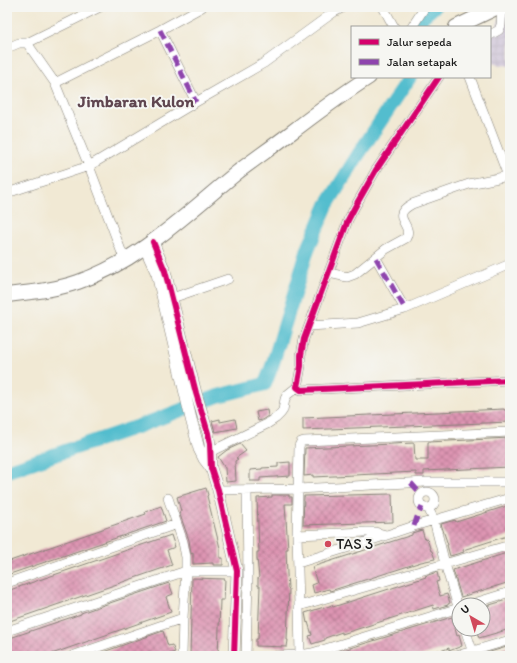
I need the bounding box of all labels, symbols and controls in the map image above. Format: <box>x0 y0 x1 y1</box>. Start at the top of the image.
legend <box>351 26 491 78</box>
text: Jalur sepeda <box>387 35 452 49</box>
text: Jalan setapak <box>387 55 458 69</box>
district label: Jimbaran Kulon <box>77 91 195 111</box>
place label: TAS 3 <box>336 535 373 553</box>
marker: TAS 3 <box>323 539 333 549</box>
north arrow <box>451 597 491 637</box>
text: U <box>458 602 472 617</box>

